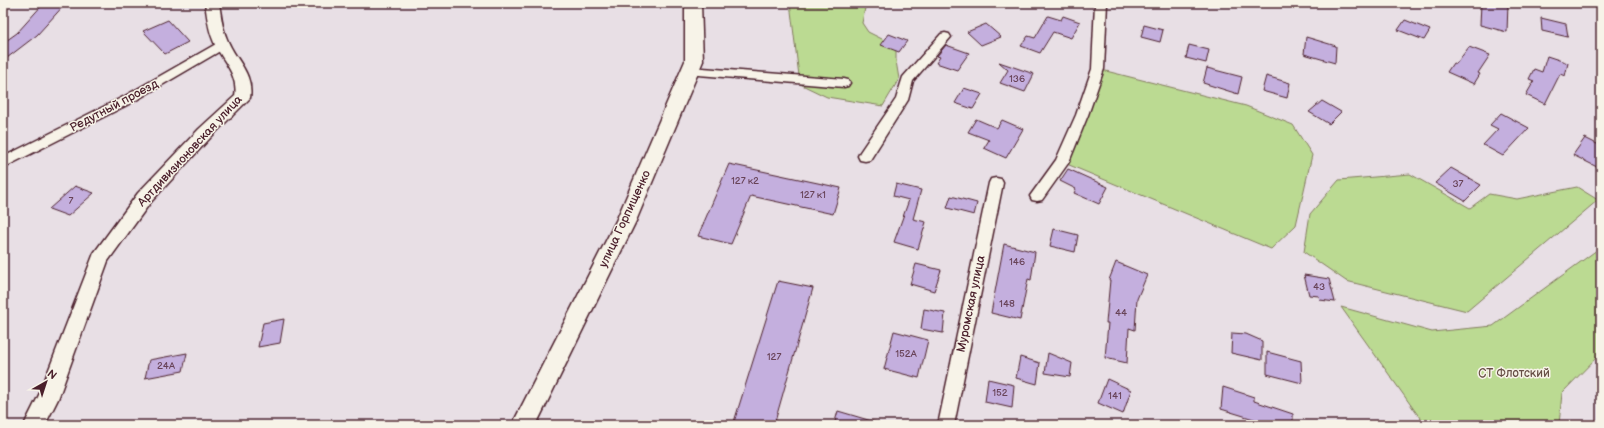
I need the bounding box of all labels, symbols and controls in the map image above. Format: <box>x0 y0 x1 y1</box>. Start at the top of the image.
house number: 136 <box>1009 73 1025 85</box>
street label: Редутный проезд <box>67 76 161 136</box>
street label: Артдивизионовская улица <box>134 92 246 210</box>
street label: улица Горпищенко <box>596 168 654 270</box>
house number: 127 к2 <box>731 175 759 187</box>
house number: 37 <box>1452 178 1464 190</box>
house number: 127 к1 <box>800 189 826 201</box>
house number: 7 <box>69 195 74 207</box>
street label: Муромская улица <box>953 254 989 354</box>
house number: 146 <box>1009 256 1025 268</box>
house number: 43 <box>1313 281 1325 293</box>
house number: 148 <box>999 298 1015 310</box>
house number: 44 <box>1115 307 1127 319</box>
house number: 152А <box>895 348 918 360</box>
house number: 127 <box>767 351 781 363</box>
house number: 24А <box>157 360 176 372</box>
north arrow <box>26 362 66 402</box>
park label: СТ Флотский <box>1478 366 1550 381</box>
text: N <box>45 367 59 382</box>
house number: 152 <box>992 387 1008 399</box>
house number: 141 <box>1108 390 1122 402</box>

